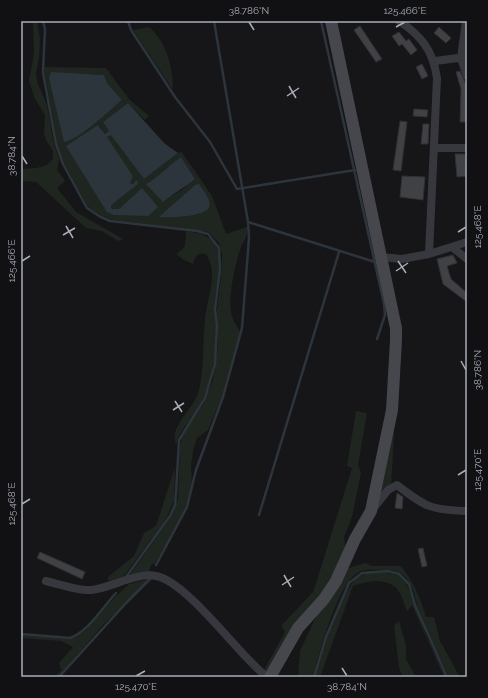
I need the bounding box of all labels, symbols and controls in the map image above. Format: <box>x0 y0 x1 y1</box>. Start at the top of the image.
text: 38.786°N <box>229 5 269 16</box>
text: 125.466°E <box>383 5 427 16</box>
text: 38.784°N <box>6 136 17 176</box>
text: 125.468°E <box>472 206 483 249</box>
text: 125.466°E <box>6 239 17 283</box>
text: 38.786°N <box>472 350 483 390</box>
text: 125.470°E <box>472 449 483 491</box>
text: 125.468°E <box>6 483 17 526</box>
text: 125.470°E <box>115 681 157 692</box>
text: 38.784°N <box>327 681 367 692</box>

